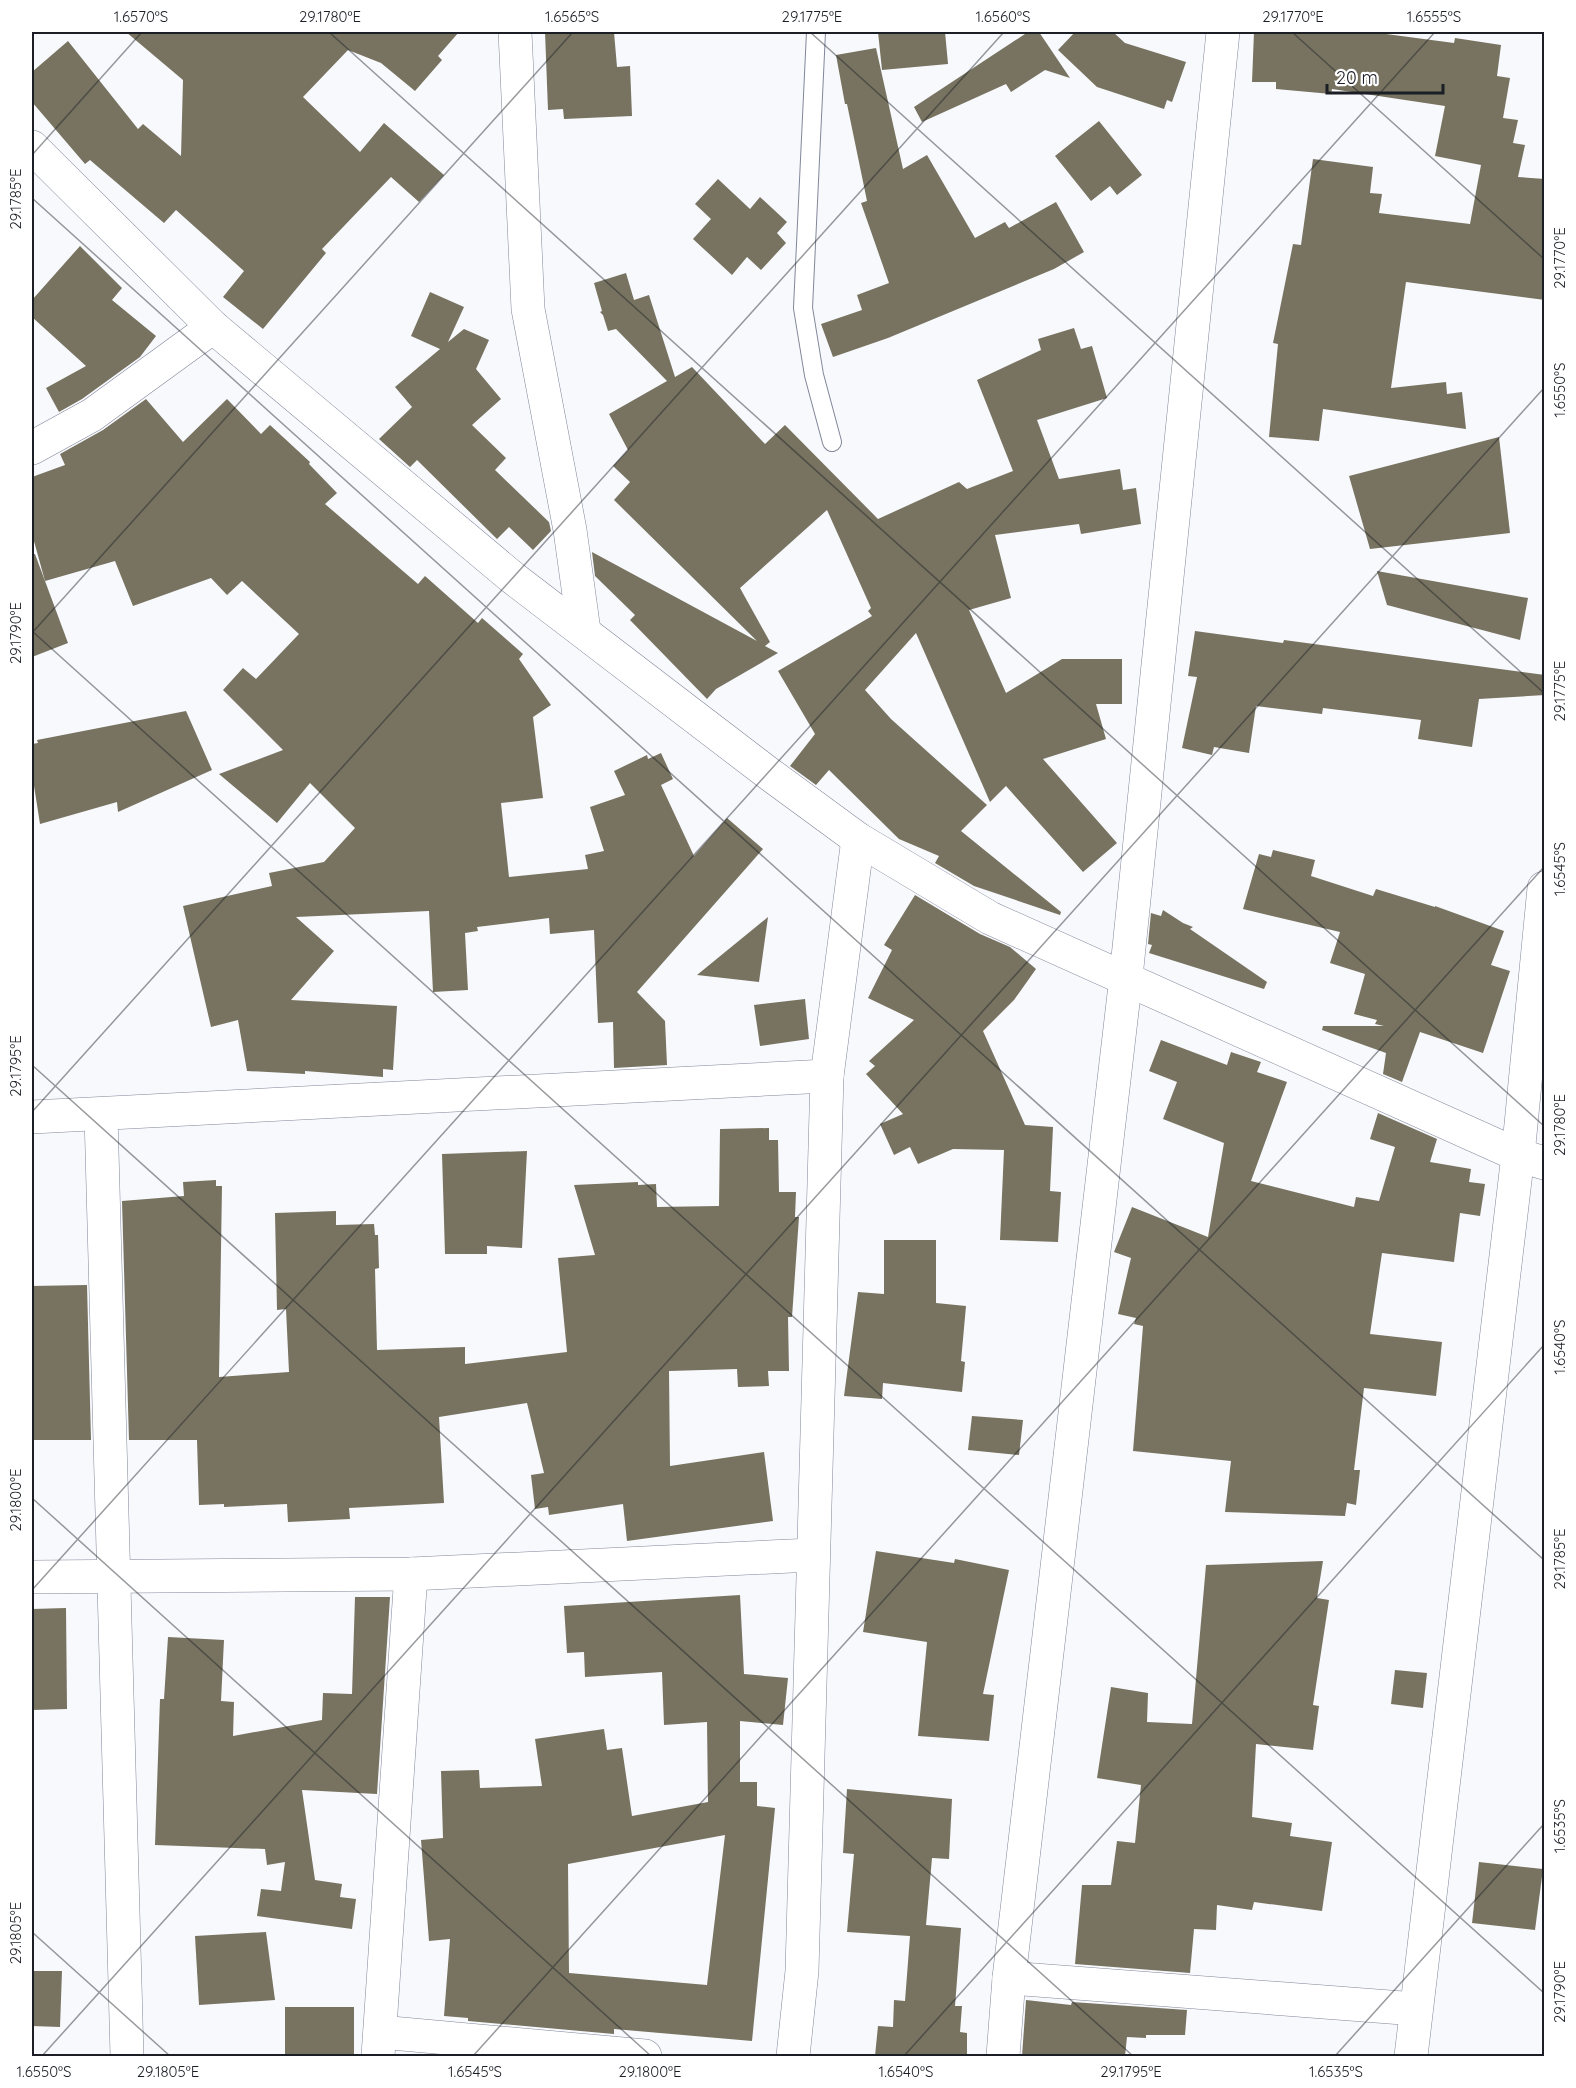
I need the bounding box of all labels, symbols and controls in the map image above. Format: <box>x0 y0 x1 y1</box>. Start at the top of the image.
text: 1.6570°S <box>114 7 168 26</box>
text: 29.1780°E <box>299 7 361 26</box>
text: 1.6565°S <box>545 7 599 26</box>
text: 29.1775°E <box>782 7 842 26</box>
text: 1.6560°S <box>976 7 1030 26</box>
text: 29.1770°E <box>1262 7 1324 26</box>
text: 1.6555°S <box>1407 7 1461 26</box>
scale bar <box>1327 57 1442 95</box>
text: 20 m <box>1336 66 1378 89</box>
text: 29.1785°E <box>6 168 25 230</box>
text: 29.1770°E <box>1550 227 1569 289</box>
text: 1.6550°S <box>1550 362 1569 418</box>
text: 29.1790°E <box>6 602 25 664</box>
text: 29.1775°E <box>1550 661 1569 721</box>
text: 1.6545°S <box>1550 842 1569 896</box>
text: 29.1795°E <box>6 1035 25 1097</box>
text: 29.1780°E <box>1550 1094 1569 1156</box>
text: 1.6540°S <box>1550 1320 1569 1374</box>
text: 29.1800°E <box>6 1468 25 1532</box>
text: 29.1785°E <box>1550 1528 1569 1590</box>
text: 1.6535°S <box>1550 1799 1569 1853</box>
text: 29.1805°E <box>6 1902 25 1964</box>
text: 29.1790°E <box>1550 1961 1569 2023</box>
text: 1.6550°S <box>16 2062 72 2081</box>
text: 29.1805°E <box>137 2062 199 2081</box>
text: 1.6545°S <box>448 2062 502 2081</box>
text: 29.1800°E <box>618 2062 682 2081</box>
text: 1.6540°S <box>879 2062 933 2081</box>
text: 29.1795°E <box>1100 2062 1162 2081</box>
text: 1.6535°S <box>1309 2062 1363 2081</box>

